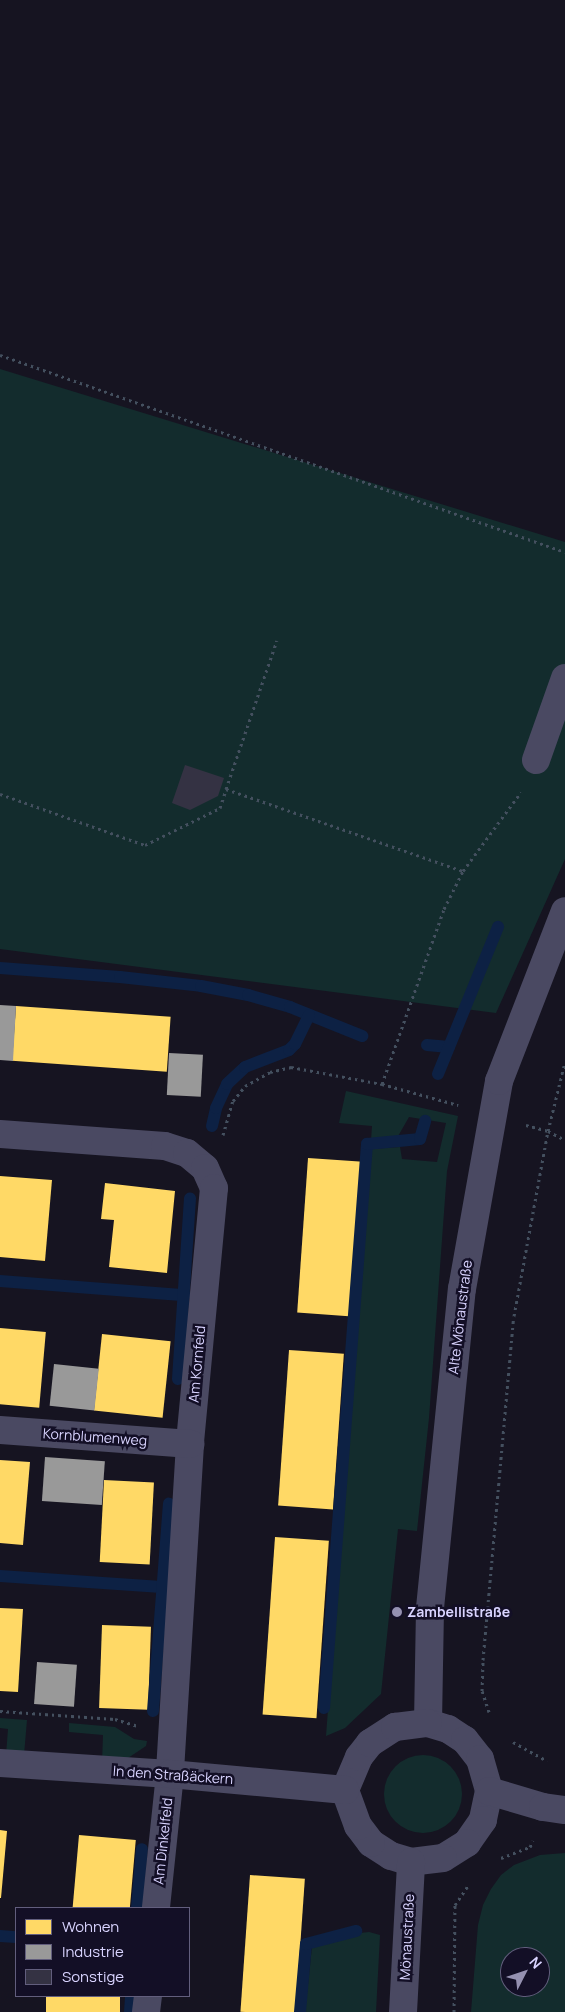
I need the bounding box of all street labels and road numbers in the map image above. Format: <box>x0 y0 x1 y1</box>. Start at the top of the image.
street label: Alte Mönaustraße <box>445 1259 475 1375</box>
street label: Am Kornfeld <box>185 1325 209 1403</box>
street label: Kornblumenweg <box>42 1425 148 1449</box>
street label: In den Straßäckern <box>112 1762 234 1788</box>
street label: Am Dinkelfeld <box>150 1797 176 1885</box>
street label: Mönaustraße <box>396 1893 418 1981</box>

